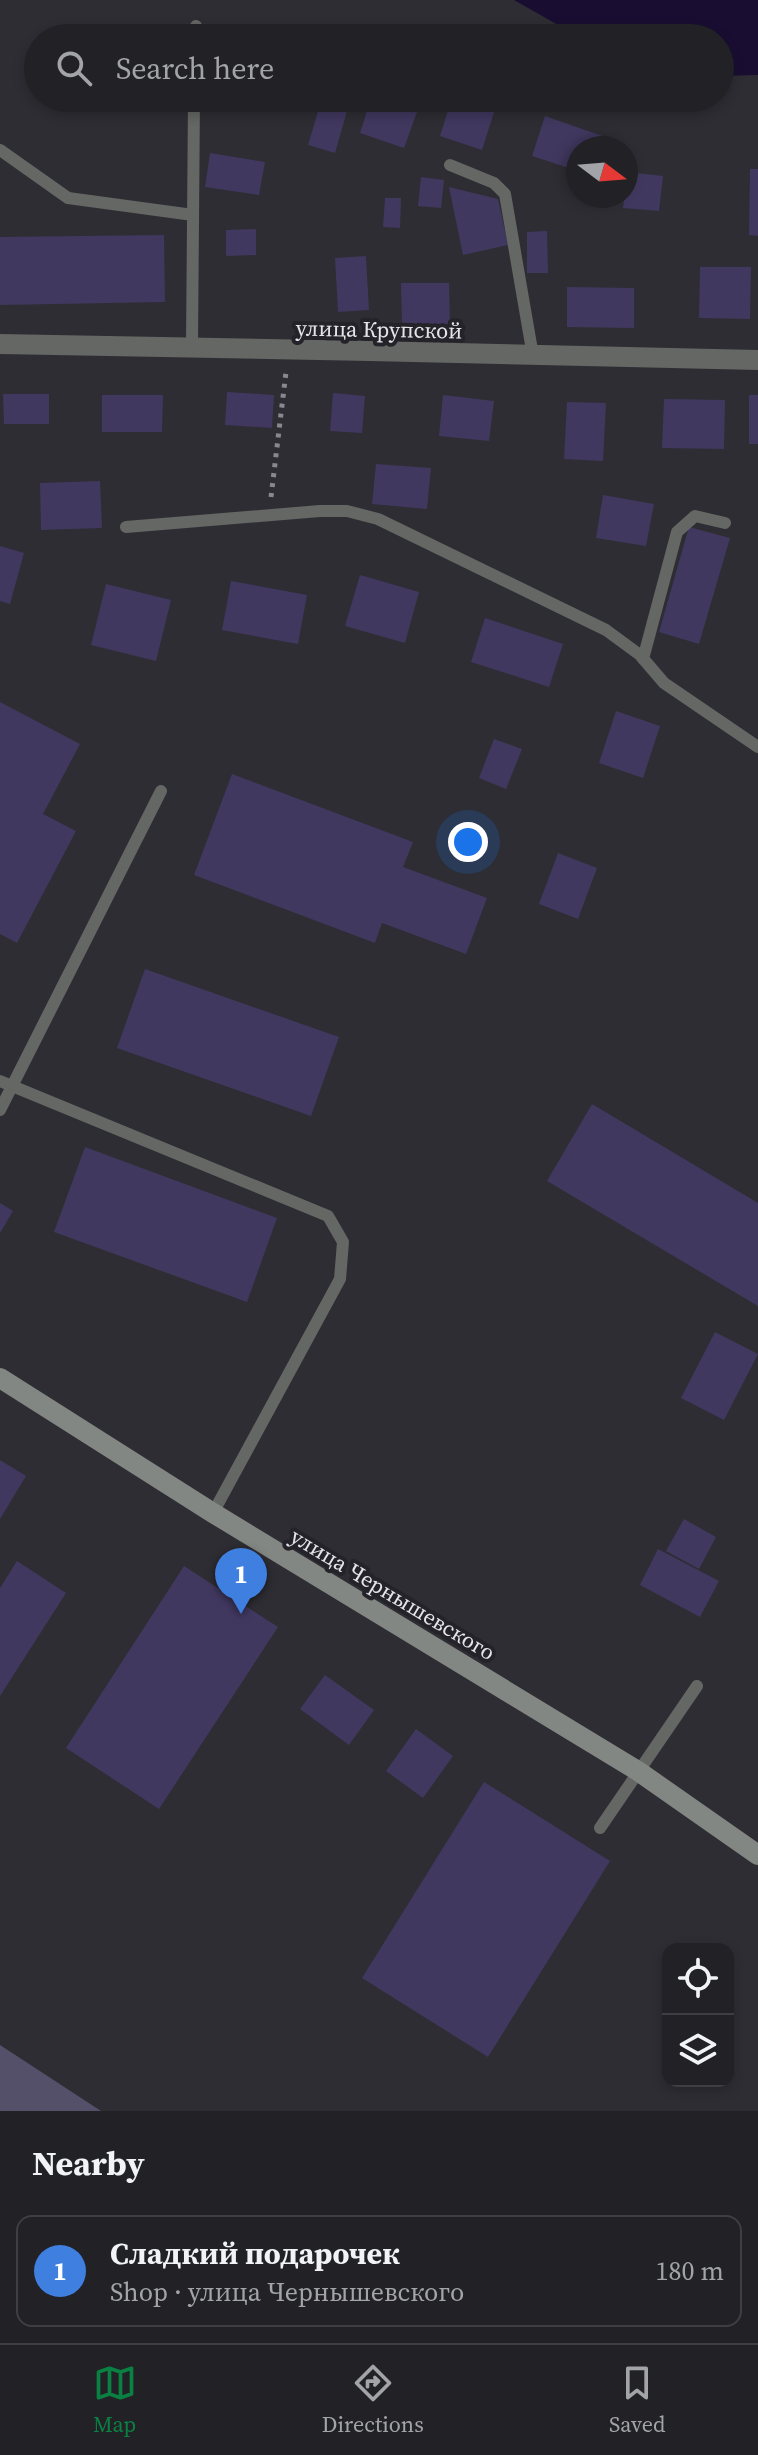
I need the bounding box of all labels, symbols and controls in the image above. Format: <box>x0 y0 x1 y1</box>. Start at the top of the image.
search box <box>24 24 734 112</box>
icon: search <box>52 46 96 90</box>
text: Search here <box>116 48 274 89</box>
north arrow <box>566 136 638 208</box>
street label: улица Крупской <box>295 313 463 345</box>
your location <box>448 822 488 862</box>
street label: улица Чернышевского <box>285 1521 501 1667</box>
pin: 1 <box>215 1548 267 1614</box>
map controls <box>662 1943 734 2087</box>
button: locate <box>662 1943 734 2015</box>
button: layers <box>662 2015 734 2087</box>
text: Nearby <box>32 2140 145 2186</box>
text: Сладкий подарочек <box>110 2233 400 2274</box>
text: 1 <box>53 2253 67 2289</box>
text: 180 m <box>656 2253 724 2289</box>
text: Shop · улица Чернышевского <box>110 2274 464 2310</box>
tab: Map <box>93 2361 137 2439</box>
tab: Directions <box>322 2361 424 2439</box>
tab: Saved <box>609 2361 665 2439</box>

